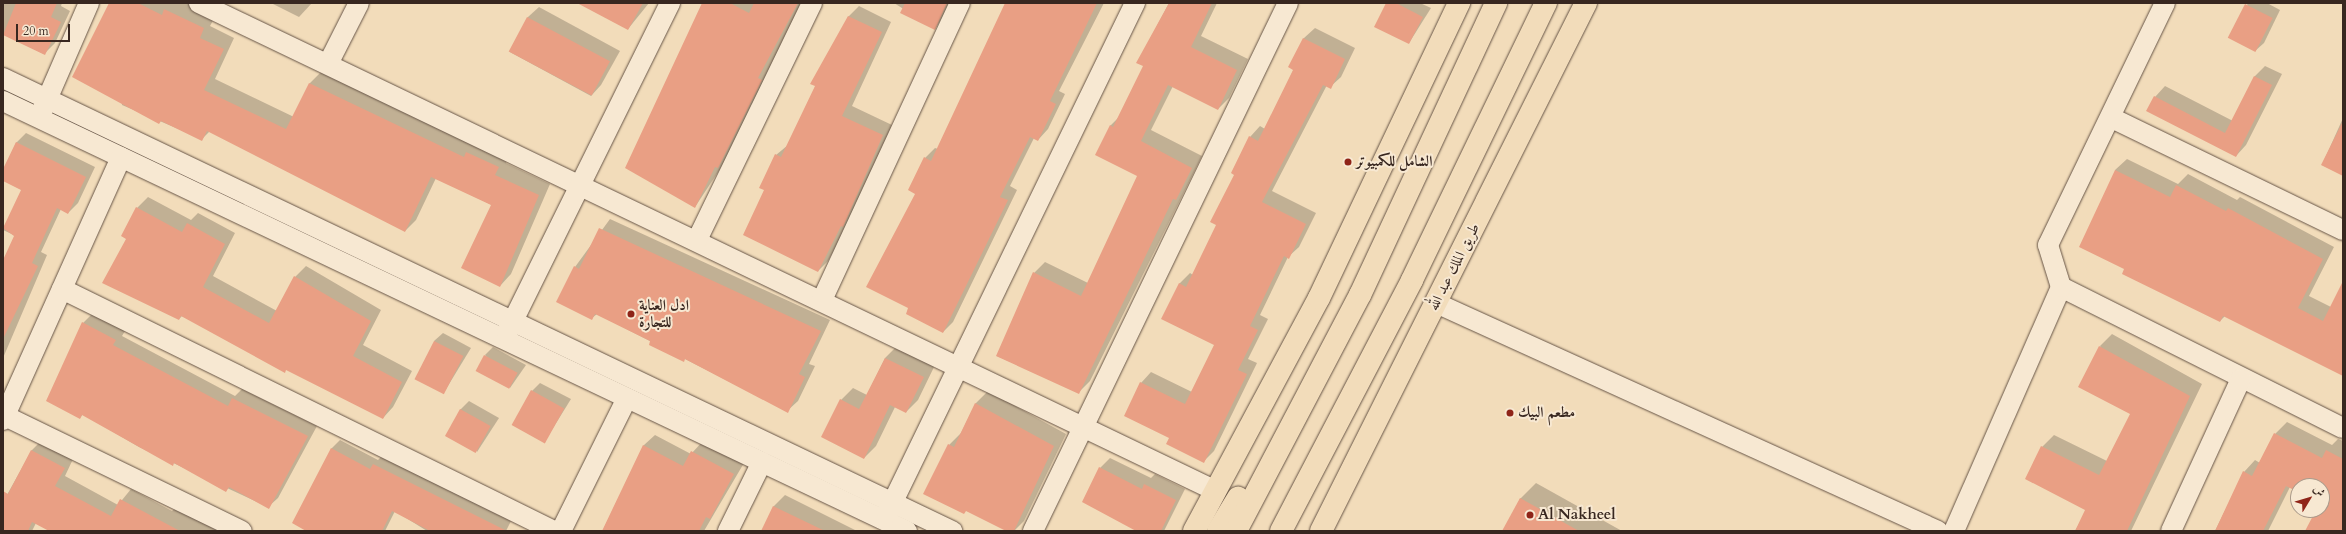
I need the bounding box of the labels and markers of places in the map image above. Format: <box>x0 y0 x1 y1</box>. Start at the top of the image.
place label: الشامل للكمبيوتر <box>1356 153 1432 171</box>
marker: الشامل للكمبيوتر <box>1343 157 1353 167</box>
place label: ادل العناية للتجارة <box>639 296 689 331</box>
marker: ادل العناية للتجارة <box>626 309 636 319</box>
place label: مطعم البيك <box>1518 404 1575 422</box>
marker: مطعم البيك <box>1505 408 1515 418</box>
place label: Al Nakheel <box>1538 506 1616 524</box>
marker: Al Nakheel <box>1525 510 1535 520</box>

